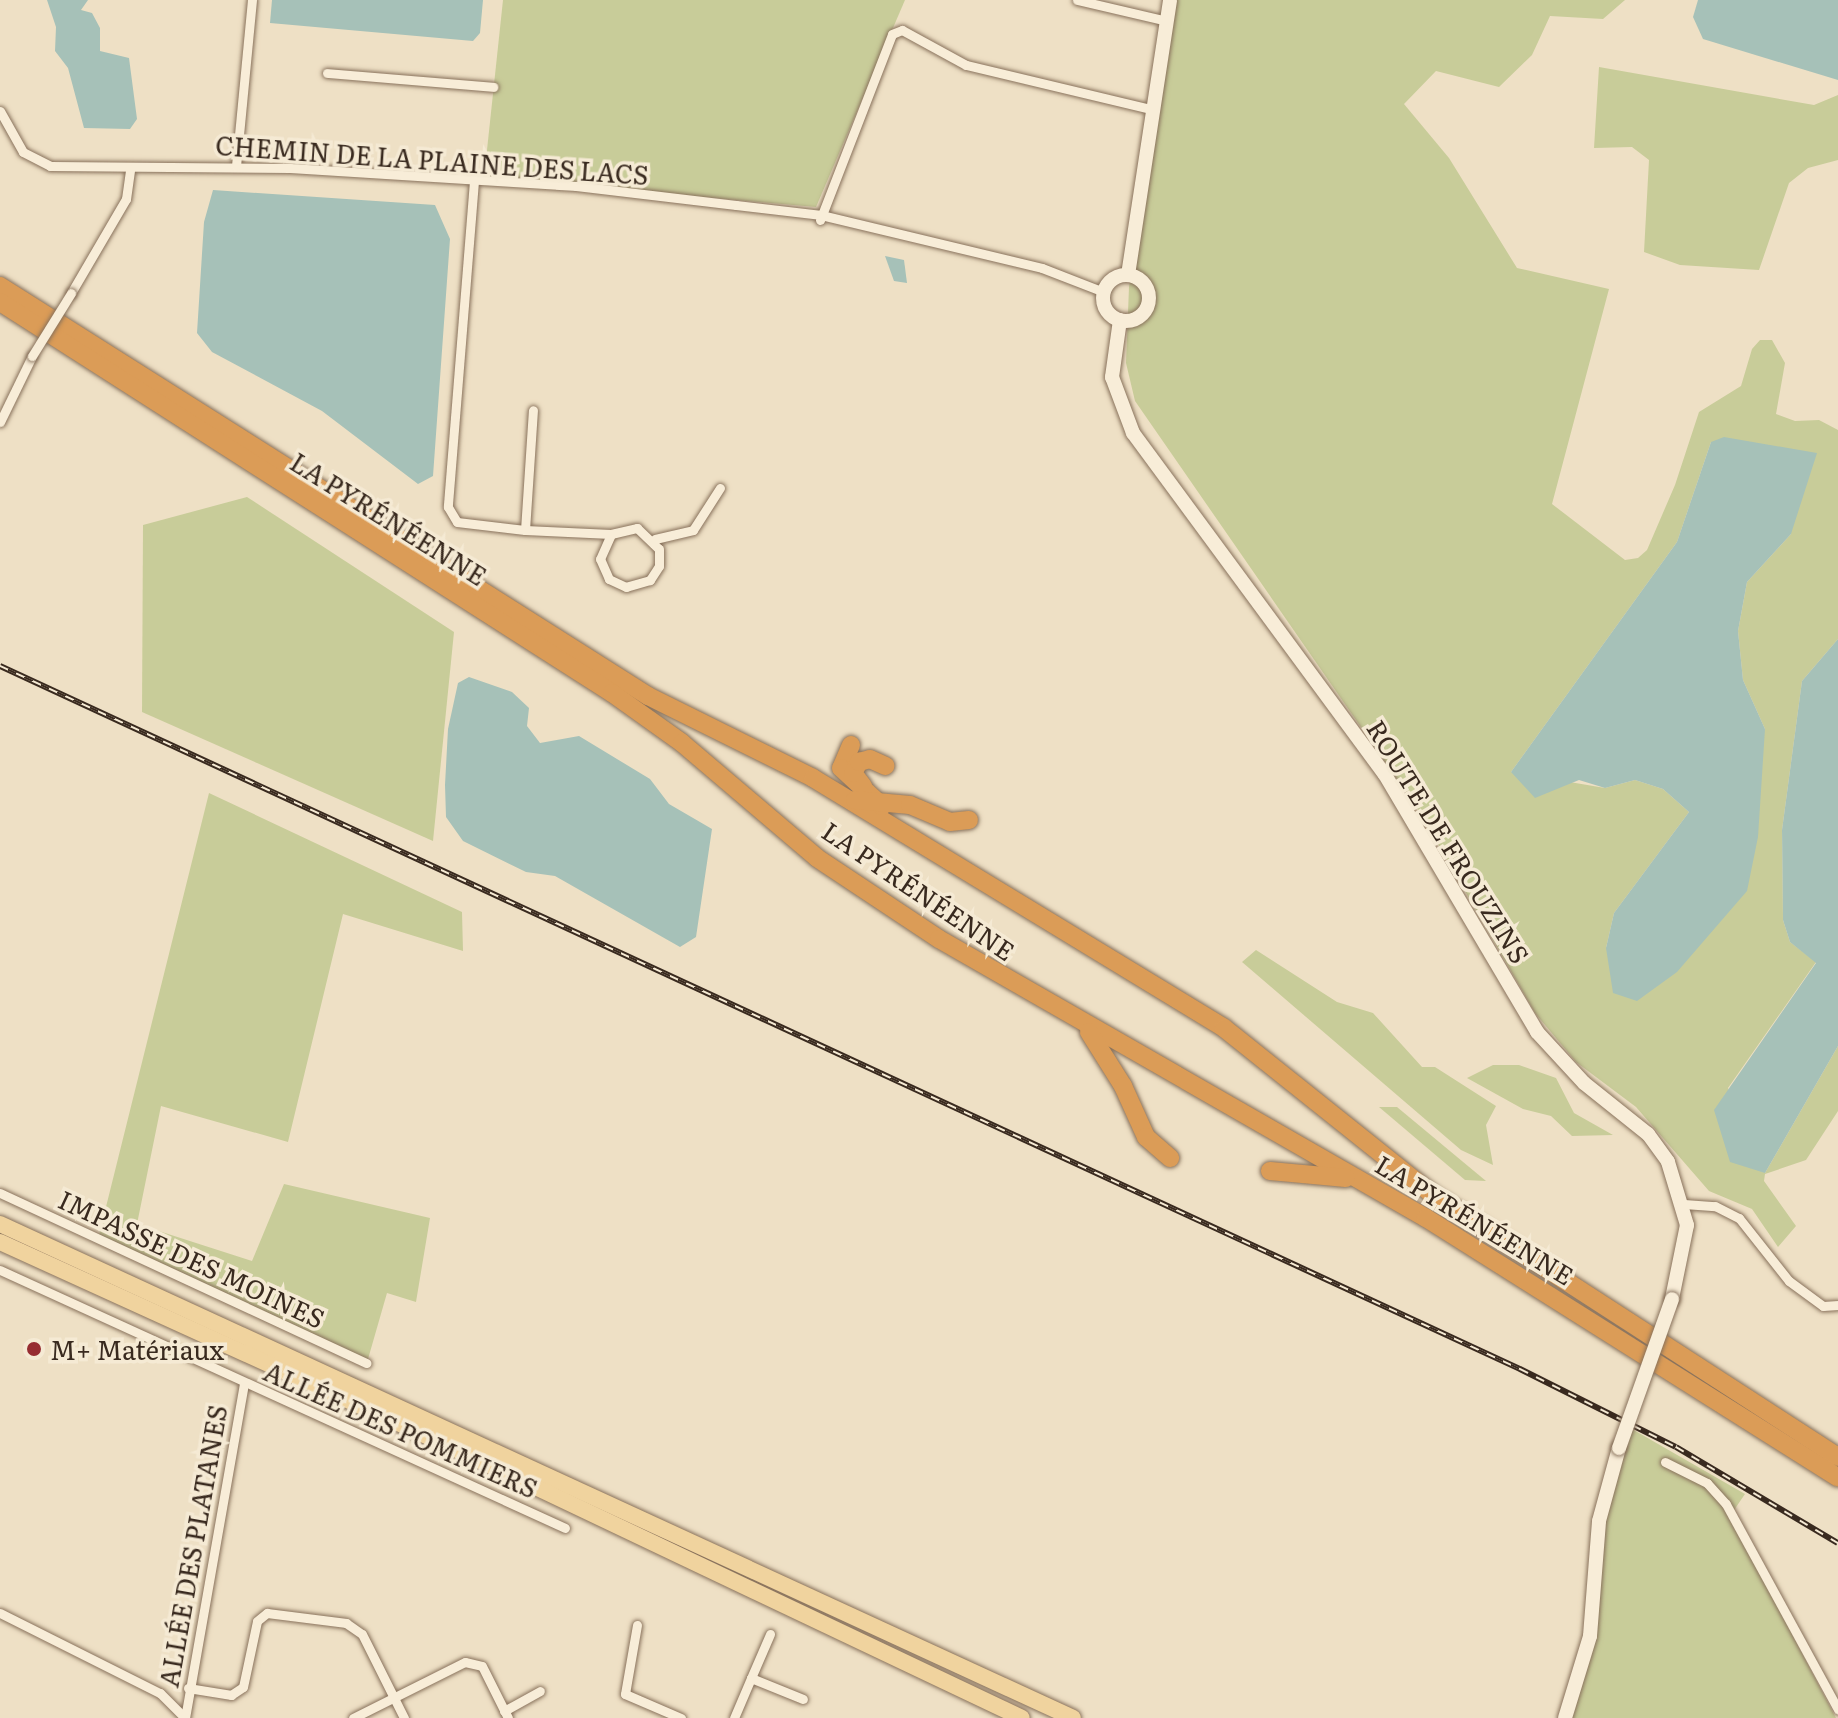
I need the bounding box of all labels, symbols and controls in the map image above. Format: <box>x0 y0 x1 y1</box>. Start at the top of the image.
street label: CHEMIN DE LA PLAINE DES LACS <box>214 128 650 190</box>
street label: LA PYRÉNÉENNE <box>285 445 493 591</box>
street label: ROUTE DE FROUZINS <box>1361 714 1537 968</box>
street label: LA PYRÉNÉENNE <box>817 814 1021 966</box>
street label: LA PYRÉNÉENNE <box>1370 1148 1580 1290</box>
street label: IMPASSE DES MOINES <box>54 1183 330 1333</box>
place label: M+ Matériaux <box>50 1333 224 1365</box>
marker: M+ Matériaux <box>25 1340 43 1358</box>
street label: ALLÉE DES POMMIERS <box>259 1355 543 1503</box>
street label: ALLÉE DES PLATANES <box>152 1402 232 1690</box>

